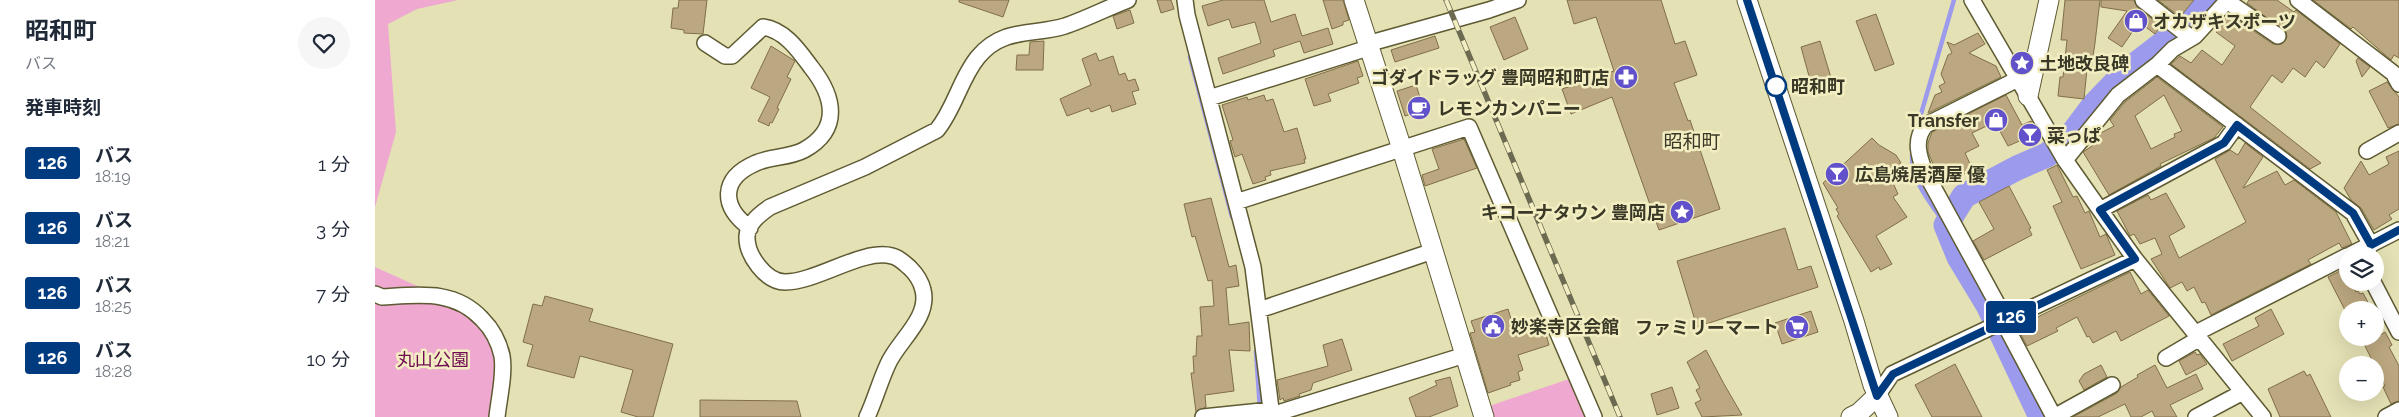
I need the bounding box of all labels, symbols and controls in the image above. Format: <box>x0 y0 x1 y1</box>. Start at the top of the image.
shop icon: オカザキスポーツ <box>2123 8 2149 34</box>
place label: オカザキスポーツ <box>2153 11 2296 32</box>
text: 昭和町 <box>25 16 97 45</box>
button: heart <box>298 17 350 69</box>
place icon: 土地改良碑 <box>2009 50 2035 76</box>
place label: 土地改良碑 <box>2039 53 2129 74</box>
text: バス <box>25 54 57 73</box>
pharmacy icon: ゴダイドラッグ 豊岡昭和町店 <box>1613 64 1639 90</box>
place label: ゴダイドラッグ 豊岡昭和町店 <box>1371 67 1609 88</box>
marker: 昭和町 <box>1765 75 1787 97</box>
place label: 昭和町 <box>1791 76 1845 97</box>
cafe icon: レモンカンパニー <box>1406 95 1432 121</box>
text: 発車時刻 <box>25 96 101 118</box>
place label: レモンカンパニー <box>1437 98 1581 119</box>
shop icon: Transfer <box>1983 107 2009 133</box>
place label: Transfer <box>1908 110 1979 131</box>
bar icon: 菜っぱ <box>2017 122 2043 148</box>
place label: 菜っぱ <box>2047 125 2101 146</box>
district label: 昭和町 <box>1663 130 1721 152</box>
text: バス <box>95 144 133 166</box>
text: 126 <box>38 152 67 173</box>
text: 1 分 <box>318 153 350 175</box>
bar icon: 広島焼居酒屋 優 <box>1824 161 1850 187</box>
place label: 広島焼居酒屋 優 <box>1855 164 1985 185</box>
text: 18:19 <box>95 167 131 186</box>
place icon: キコーナタウン 豊岡店 <box>1669 199 1695 225</box>
place label: キコーナタウン 豊岡店 <box>1481 202 1665 223</box>
text: バス <box>95 209 133 231</box>
text: 126 <box>38 217 67 238</box>
text: 3 分 <box>316 218 350 240</box>
text: 18:21 <box>95 232 130 251</box>
map controls <box>2339 246 2384 401</box>
button: layers <box>2339 246 2384 291</box>
text: バス <box>95 274 133 296</box>
text: 126 <box>38 282 67 303</box>
text: 7 分 <box>316 283 350 305</box>
text: 18:25 <box>95 297 131 316</box>
line badge: 126 <box>1982 301 2040 333</box>
button: + <box>2339 301 2384 346</box>
text: 126 <box>1996 306 2026 327</box>
public building icon: 妙楽寺区会館 <box>1480 313 1506 339</box>
supermarket icon: ファミリーマート <box>1784 314 1810 340</box>
place label: 妙楽寺区会館 <box>1511 316 1619 337</box>
place label: ファミリーマート <box>1635 317 1779 338</box>
text: バス <box>95 339 133 361</box>
text: 126 <box>38 347 67 368</box>
text: 10 分 <box>306 348 350 370</box>
park label: 丸山公園 <box>397 349 469 370</box>
button: − <box>2339 356 2384 401</box>
text: 18:28 <box>95 362 132 381</box>

